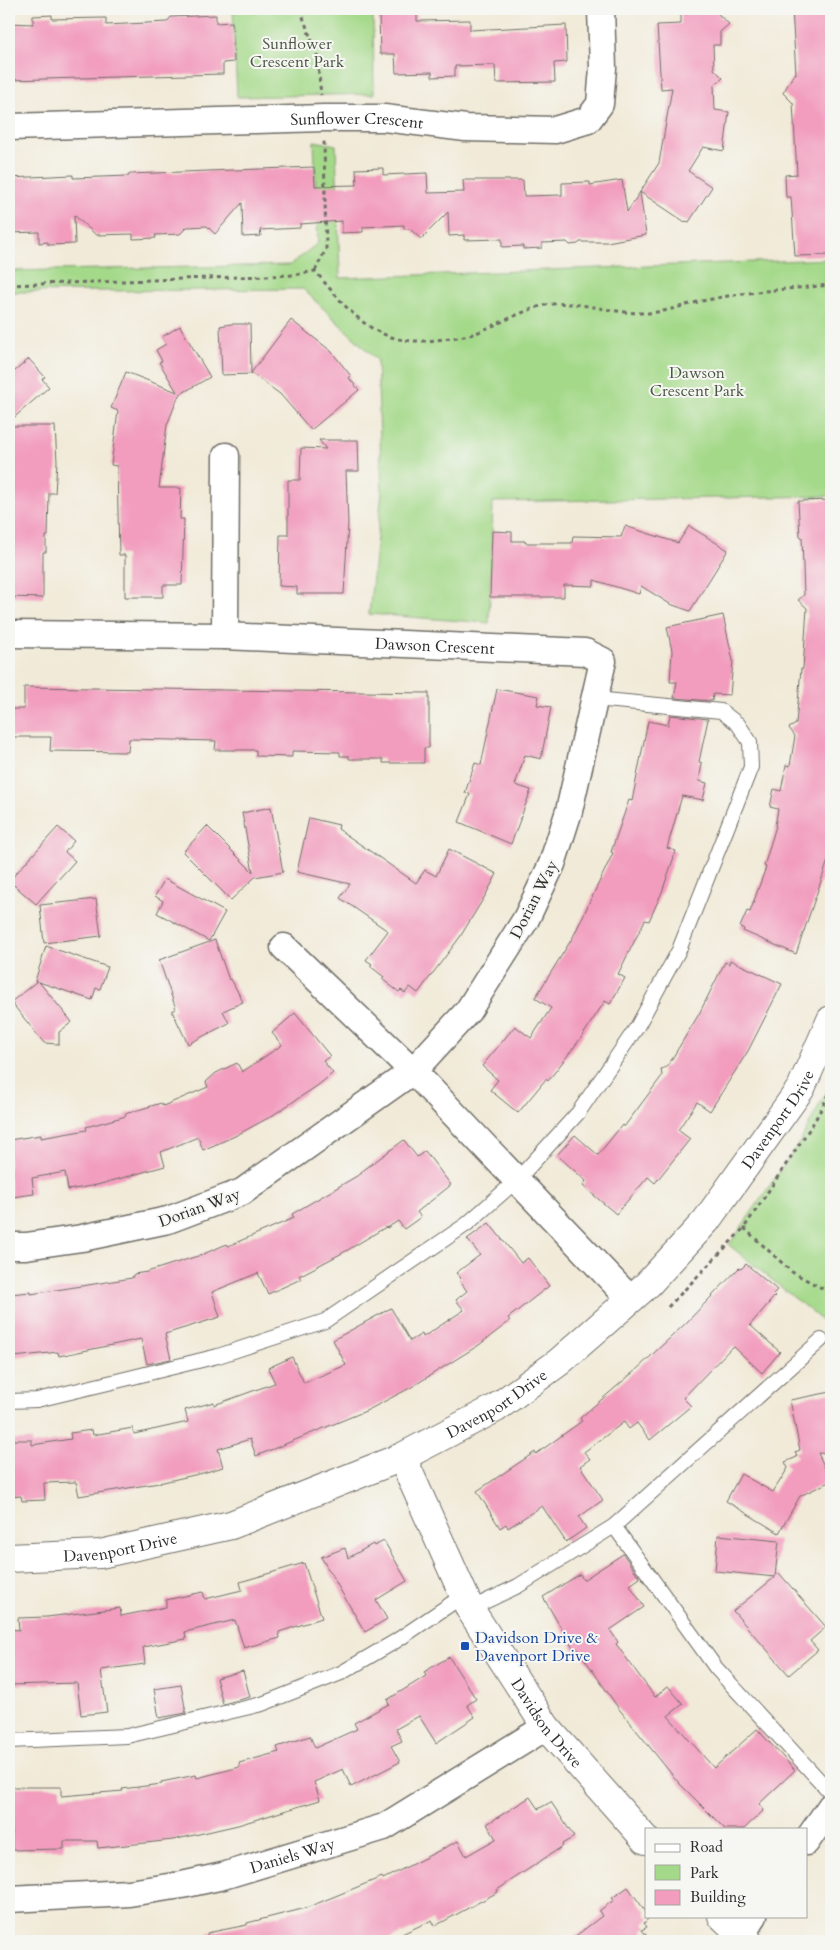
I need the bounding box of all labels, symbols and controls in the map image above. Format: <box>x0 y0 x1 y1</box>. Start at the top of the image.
park label: Sunflower Crescent Park <box>250 33 345 73</box>
street label: Sunflower Crescent <box>290 108 424 135</box>
park label: Dawson Crescent Park <box>650 362 745 402</box>
street label: Dawson Crescent <box>375 633 495 660</box>
street label: Dorian Way <box>505 856 563 942</box>
street label: Davenport Drive <box>737 1067 820 1173</box>
street label: Dorian Way <box>155 1183 244 1233</box>
street label: Davenport Drive <box>443 1364 552 1444</box>
street label: Davenport Drive <box>63 1527 179 1568</box>
place label: Davidson Drive & Davenport Drive <box>475 1627 598 1667</box>
marker: Davidson Drive & Davenport Drive <box>459 1640 471 1652</box>
street label: Davidson Drive <box>505 1674 587 1773</box>
legend <box>645 1828 808 1918</box>
street label: Daniels Way <box>247 1832 338 1879</box>
text: Road <box>690 1837 723 1857</box>
text: Park <box>690 1863 719 1883</box>
text: Building <box>690 1887 746 1907</box>

